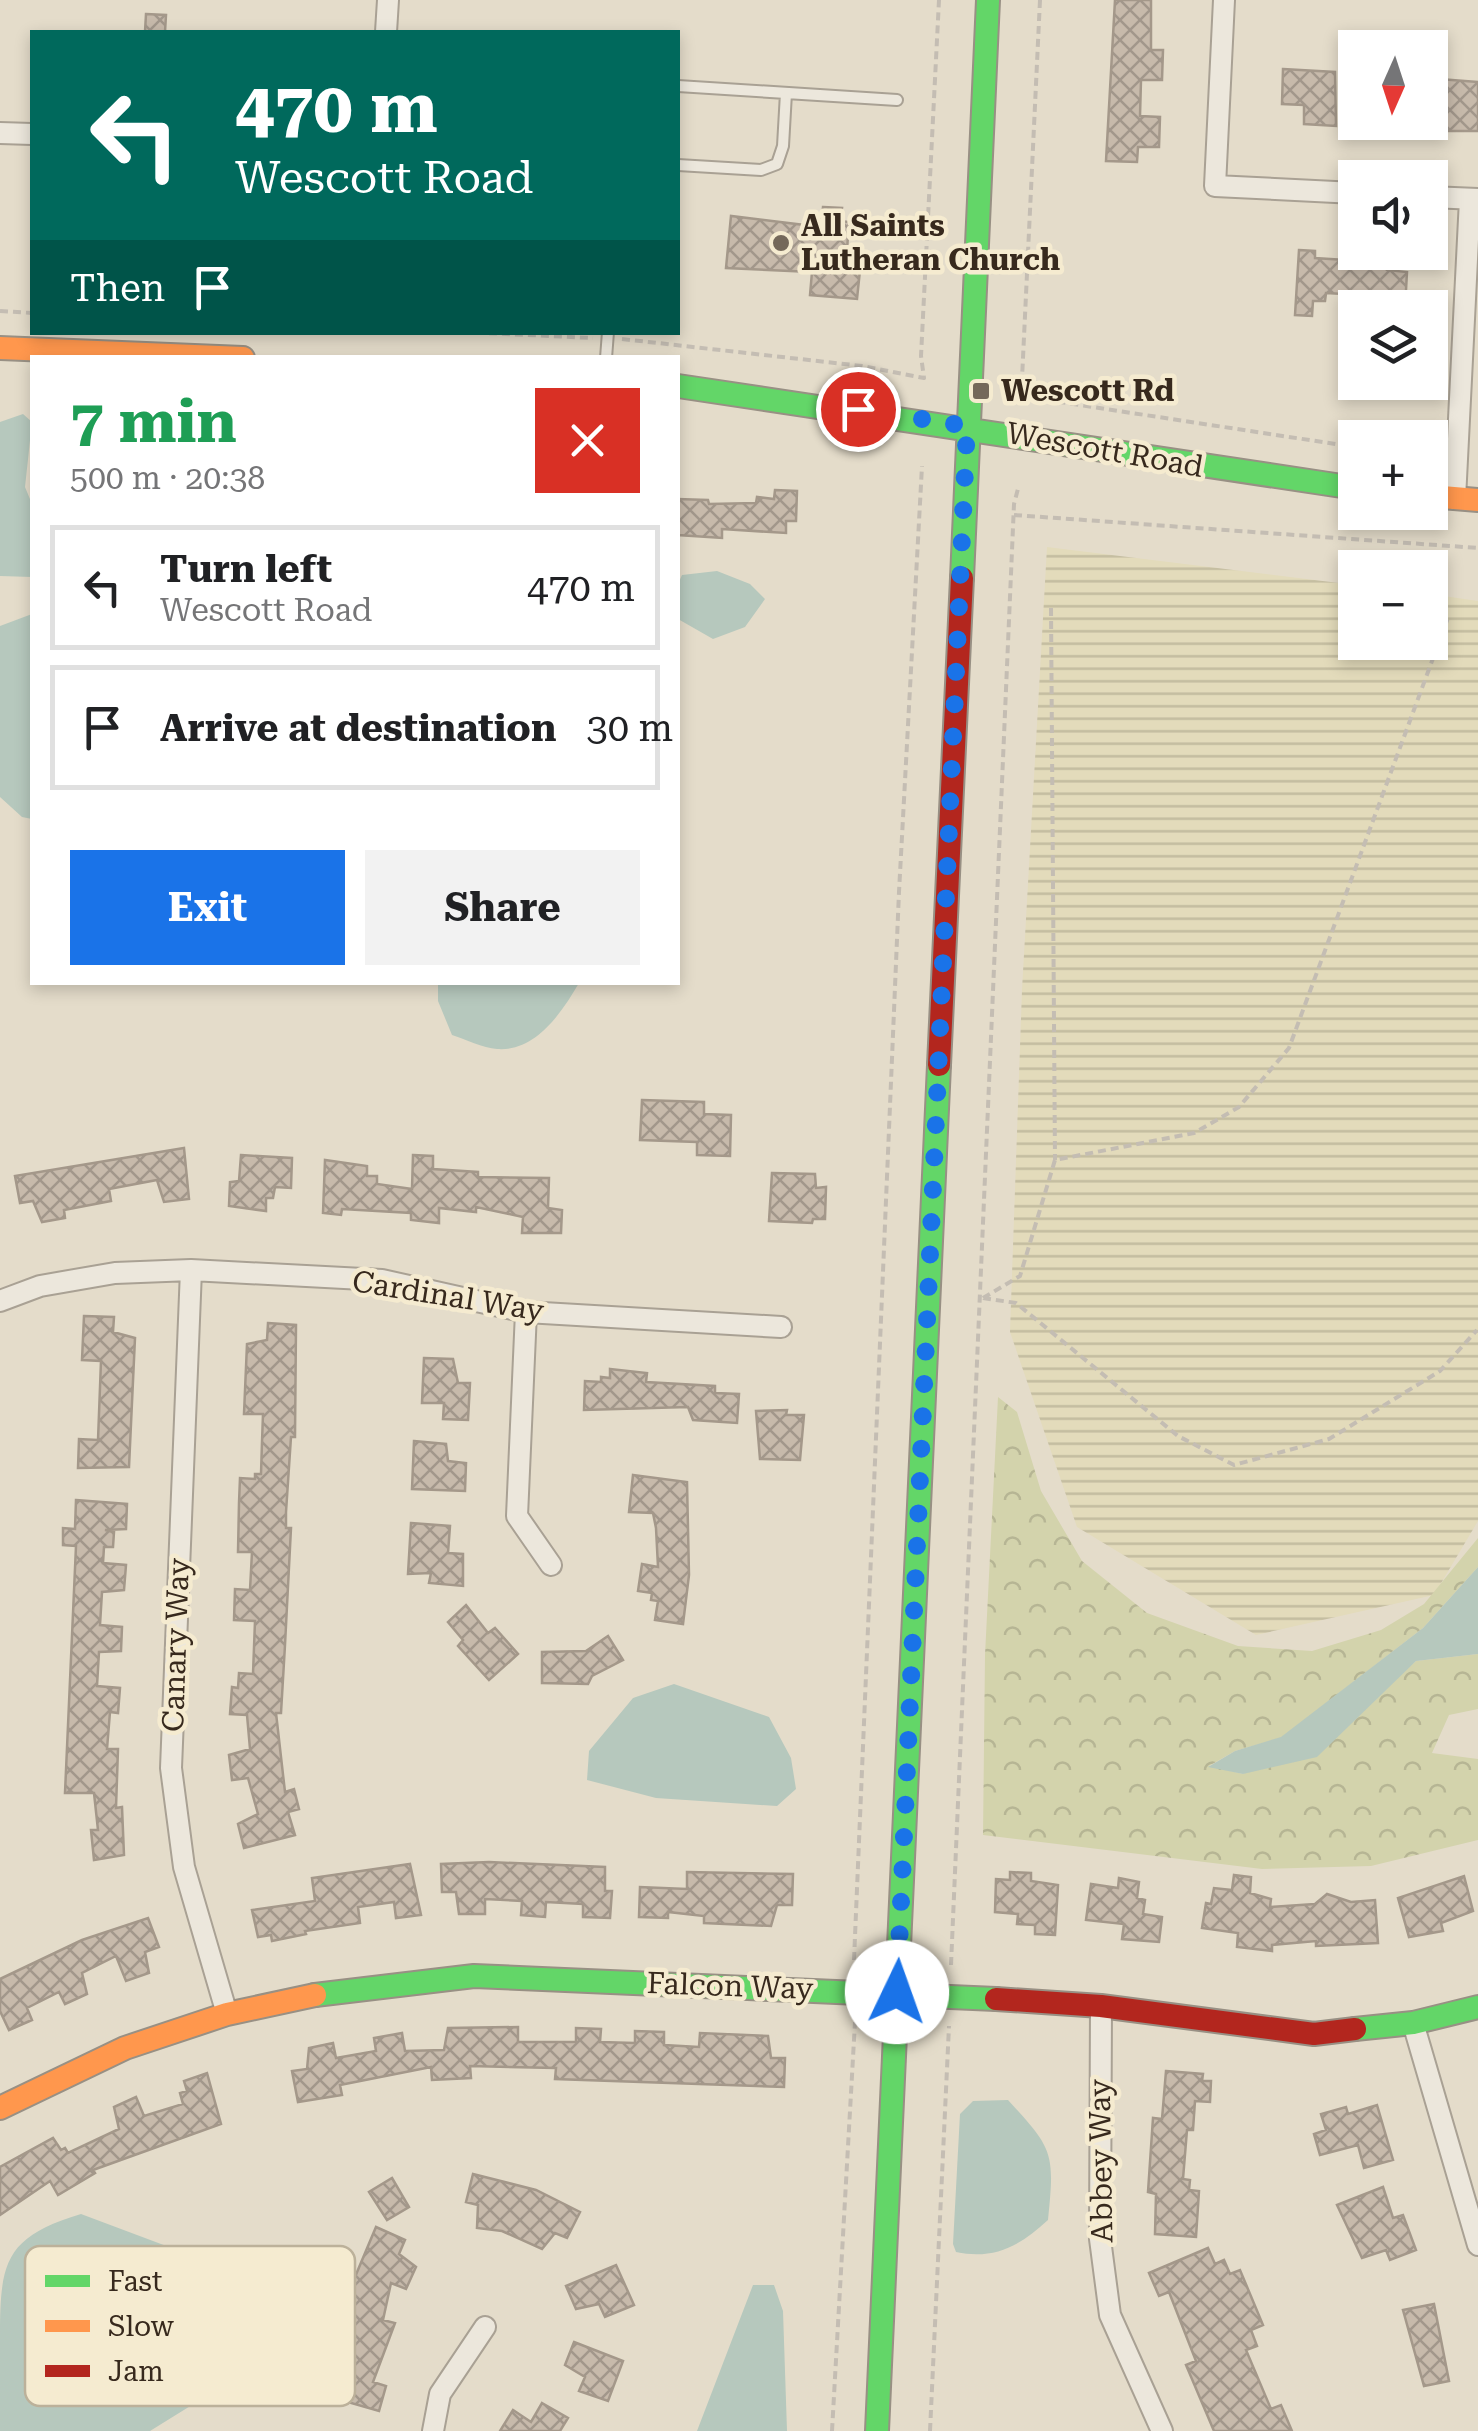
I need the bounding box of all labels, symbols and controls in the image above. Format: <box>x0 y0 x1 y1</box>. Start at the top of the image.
north arrow <box>1338 30 1448 140</box>
map controls <box>1338 30 1448 660</box>
text: 470 m <box>235 67 438 149</box>
icon: left <box>70 70 200 200</box>
text: Wescott Road <box>235 151 533 204</box>
button: sound <box>1338 160 1448 270</box>
place label: All Saints Lutheran Church <box>801 208 1060 277</box>
marker: All Saints Lutheran Church <box>770 232 792 254</box>
icon: arrive <box>185 260 240 315</box>
text: Then <box>70 266 165 310</box>
button: layers <box>1338 290 1448 400</box>
pin <box>816 367 901 452</box>
place label: Wescott Rd <box>1001 373 1174 408</box>
marker: Wescott Rd <box>970 380 992 402</box>
icon: arrive <box>831 382 886 437</box>
text: 7 min <box>70 386 237 457</box>
button: close <box>535 388 640 493</box>
street label: Wescott Road <box>1004 415 1206 484</box>
button: + <box>1338 420 1448 530</box>
text: 500 m · 20:38 <box>70 459 265 497</box>
text: Turn left <box>160 547 332 591</box>
button: − <box>1338 550 1448 660</box>
icon: left <box>75 560 130 615</box>
text: 470 m <box>527 566 635 610</box>
text: Wescott Road <box>160 591 372 629</box>
icon: arrive <box>75 700 130 755</box>
text: Arrive at destination <box>160 706 556 750</box>
text: 30 m <box>586 706 673 750</box>
button: Exit <box>70 850 345 965</box>
button: Share <box>365 850 640 965</box>
street label: Cardinal Way <box>350 1263 547 1328</box>
street label: Canary Way <box>155 1557 196 1733</box>
position arrow <box>845 1940 949 2044</box>
street label: Falcon Way <box>646 1965 814 2006</box>
street label: Abbey Way <box>1082 2078 1119 2243</box>
legend <box>25 2246 355 2406</box>
text: Fast <box>108 2265 162 2298</box>
text: Slow <box>108 2310 175 2343</box>
text: Jam <box>108 2355 164 2388</box>

